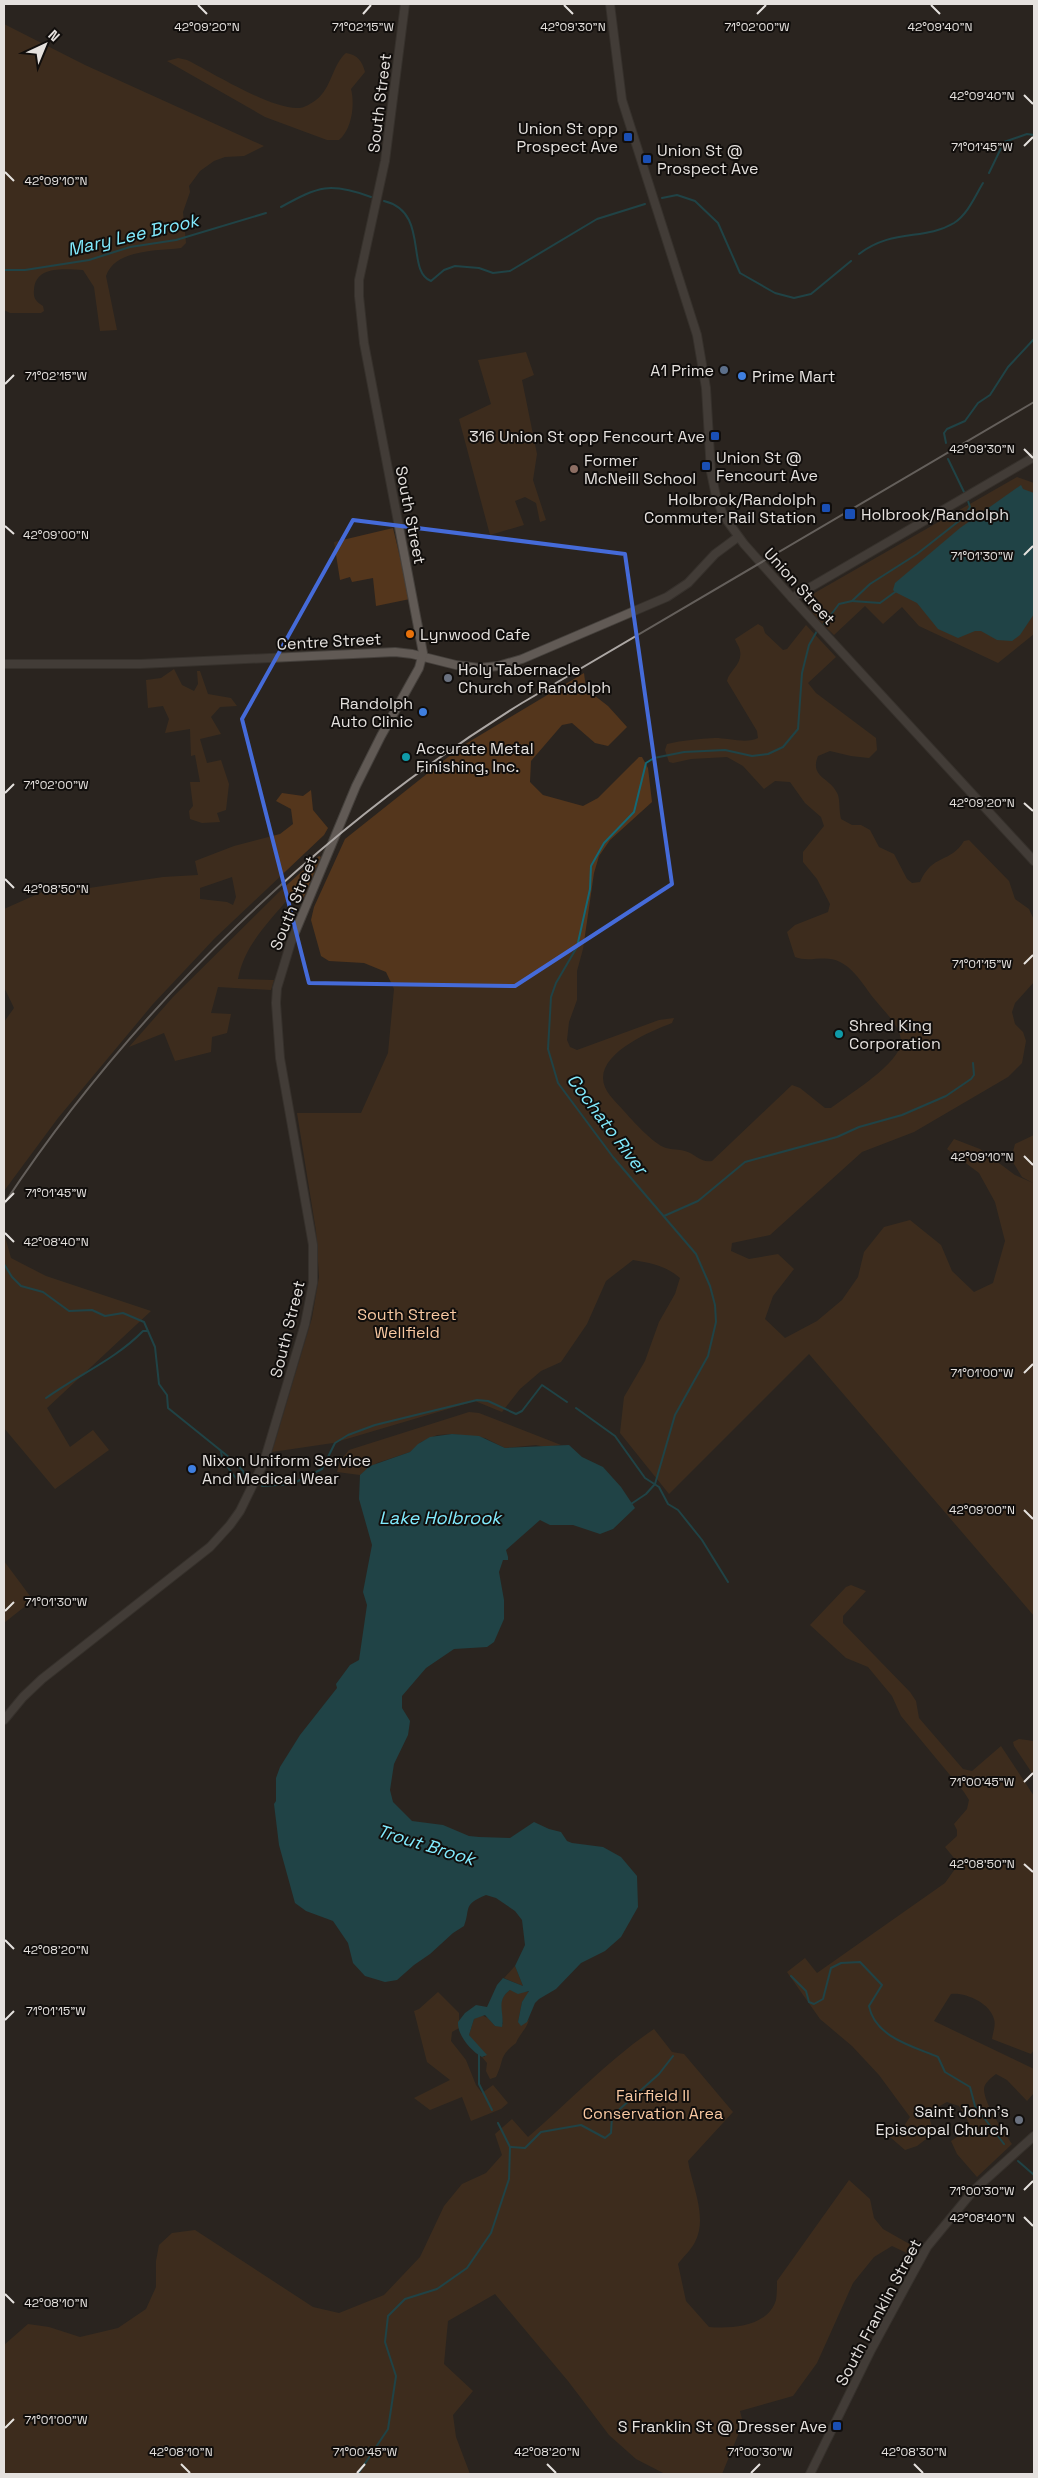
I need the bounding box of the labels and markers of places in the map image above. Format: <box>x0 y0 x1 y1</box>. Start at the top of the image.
place label: Union St opp Prospect Ave <box>516 118 618 157</box>
marker: Union St opp Prospect Ave <box>622 131 634 143</box>
place label: Union St @ Prospect Ave <box>657 140 759 179</box>
marker: Union St @ Prospect Ave <box>641 153 653 165</box>
place label: A1 Prime <box>650 360 714 381</box>
marker: A1 Prime <box>718 364 730 376</box>
place label: Prime Mart <box>752 366 835 387</box>
marker: Prime Mart <box>736 370 748 382</box>
place label: 316 Union St opp Fencourt Ave <box>469 426 705 447</box>
marker: 316 Union St opp Fencourt Ave <box>709 430 721 442</box>
place label: Union St @ Fencourt Ave <box>716 447 818 486</box>
place label: Former McNeill School <box>584 450 696 489</box>
marker: Union St @ Fencourt Ave <box>700 460 712 472</box>
marker: Former McNeill School <box>568 463 580 475</box>
place label: Holbrook/Randolph Commuter Rail Station <box>644 489 816 528</box>
marker: Holbrook/Randolph Commuter Rail Station <box>820 502 832 514</box>
place label: Holbrook/Randolph <box>861 504 1009 525</box>
marker: Holbrook/Randolph <box>843 507 857 521</box>
place label: Lynwood Cafe <box>420 624 530 645</box>
marker: Lynwood Cafe <box>404 628 416 640</box>
place label: Holy Tabernacle Church of Randolph <box>458 659 611 698</box>
marker: Holy Tabernacle Church of Randolph <box>442 672 454 684</box>
place label: Randolph Auto Clinic <box>331 693 413 732</box>
marker: Randolph Auto Clinic <box>417 706 429 718</box>
place label: Accurate Metal Finishing, Inc. <box>416 738 534 777</box>
marker: Accurate Metal Finishing, Inc. <box>400 751 412 763</box>
place label: Shred King Corporation <box>849 1015 941 1054</box>
marker: Shred King Corporation <box>833 1028 845 1040</box>
place label: Nixon Uniform Service And Medical Wear <box>202 1450 371 1489</box>
marker: Nixon Uniform Service And Medical Wear <box>186 1463 198 1475</box>
place label: Saint John's Episcopal Church <box>875 2101 1009 2140</box>
marker: Saint John's Episcopal Church <box>1013 2114 1025 2126</box>
place label: S Franklin St @ Dresser Ave <box>618 2416 827 2437</box>
marker: S Franklin St @ Dresser Ave <box>831 2420 843 2432</box>

